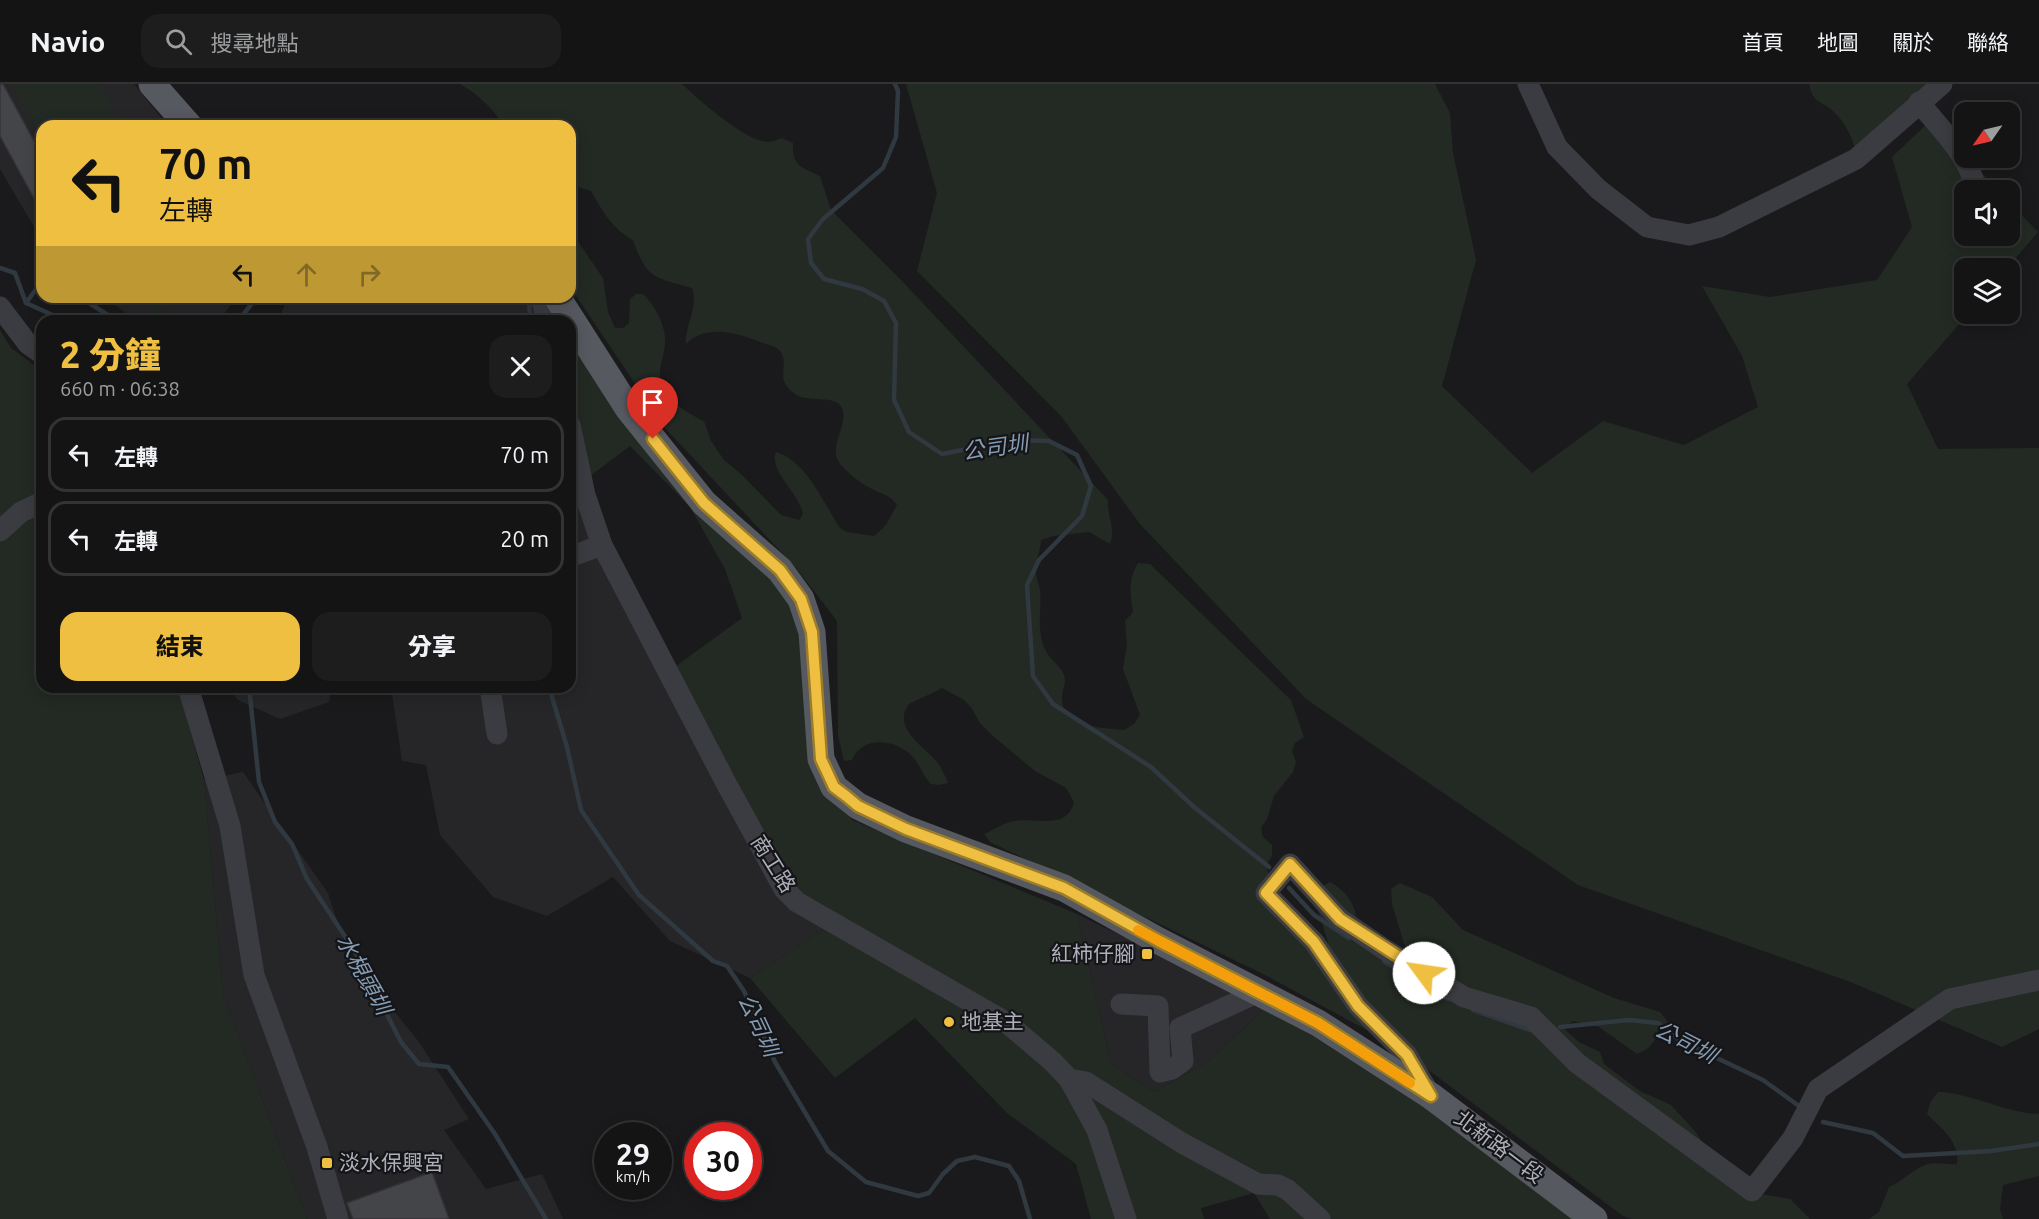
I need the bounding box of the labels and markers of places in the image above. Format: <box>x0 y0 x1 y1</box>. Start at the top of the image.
pin <box>627 377 678 439</box>
place label: 紅柿仔腳 <box>1051 941 1135 965</box>
marker: 紅柿仔腳 <box>1140 947 1154 961</box>
place label: 地基主 <box>961 1009 1024 1033</box>
marker: 地基主 <box>942 1015 956 1029</box>
place label: 淡水保興宮 <box>339 1150 444 1174</box>
marker: 淡水保興宮 <box>320 1156 334 1170</box>

